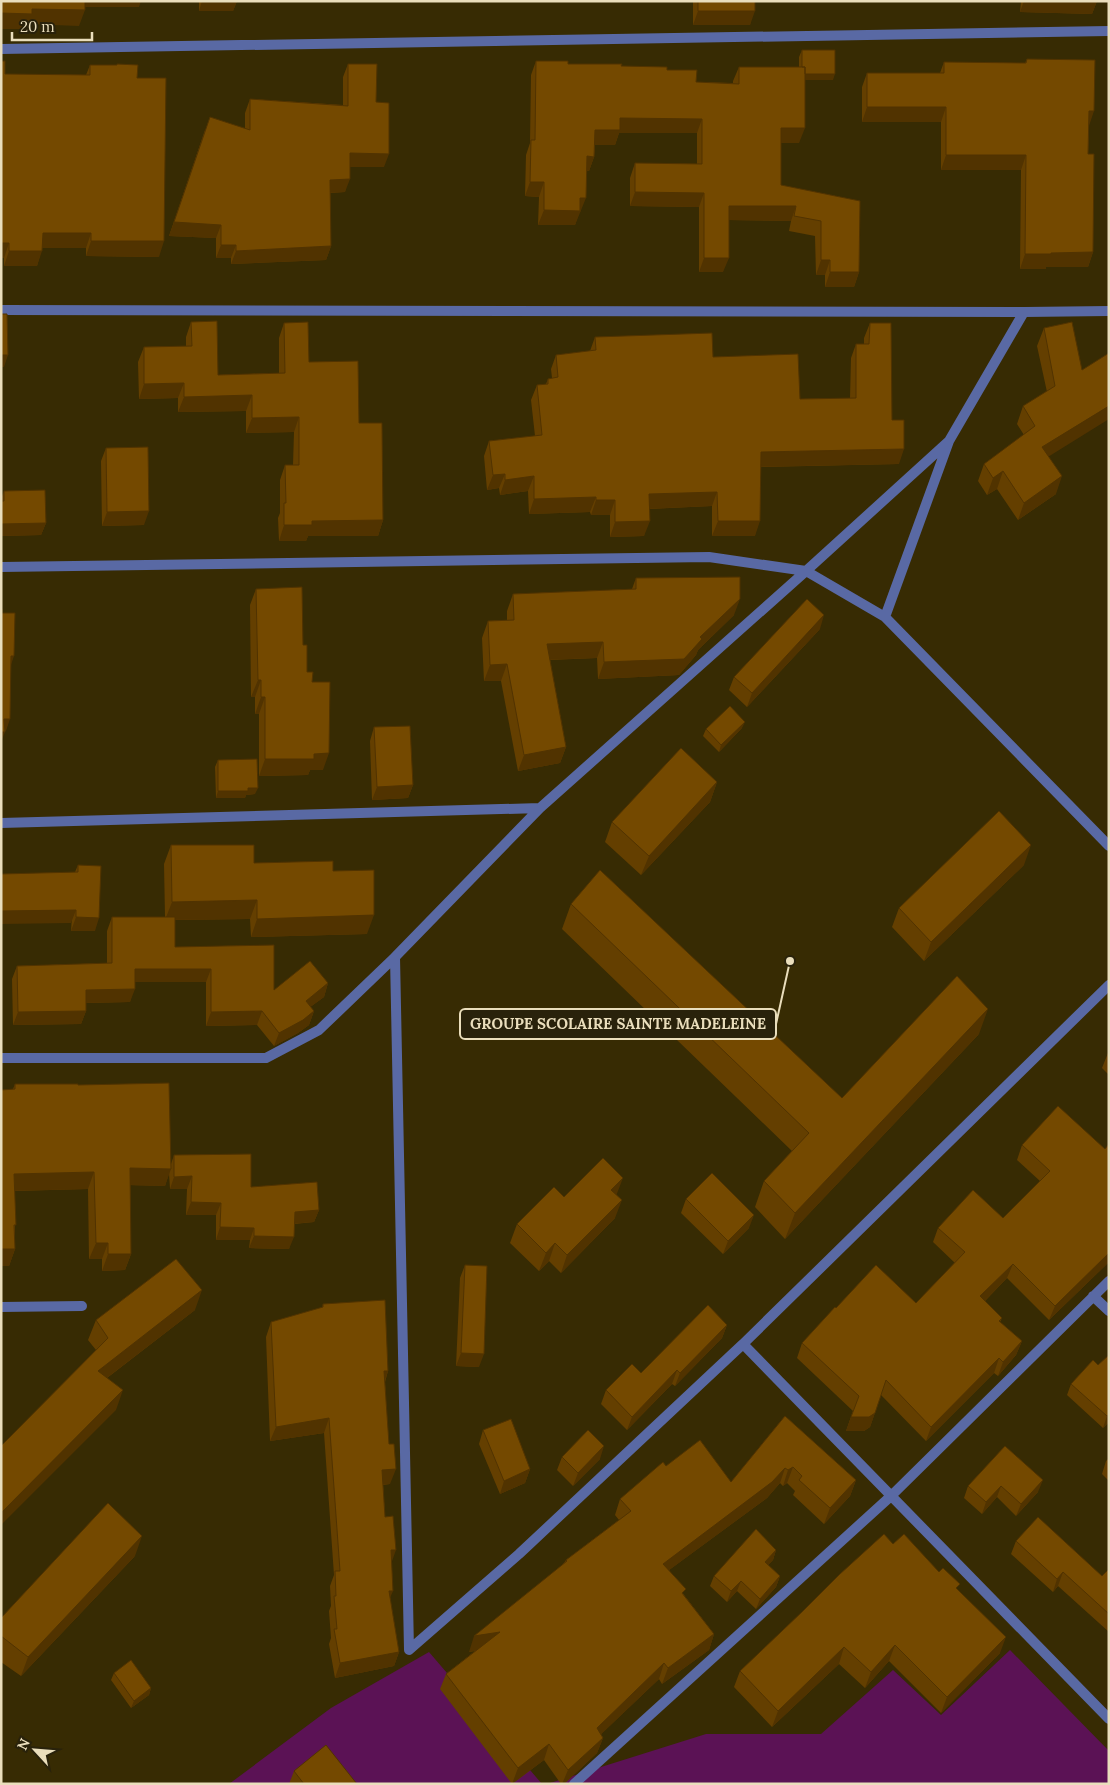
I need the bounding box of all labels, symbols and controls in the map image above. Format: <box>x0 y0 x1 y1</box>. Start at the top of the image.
scale bar <box>12 10 92 42</box>
text: 20 m <box>20 17 55 36</box>
callout: GROUPE SCOLAIRE SAINTE MADELEINE <box>460 1009 776 1039</box>
text: GROUPE SCOLAIRE SAINTE MADELEINE <box>470 1014 766 1033</box>
north arrow <box>10 1725 60 1775</box>
text: N <box>13 1735 34 1753</box>

